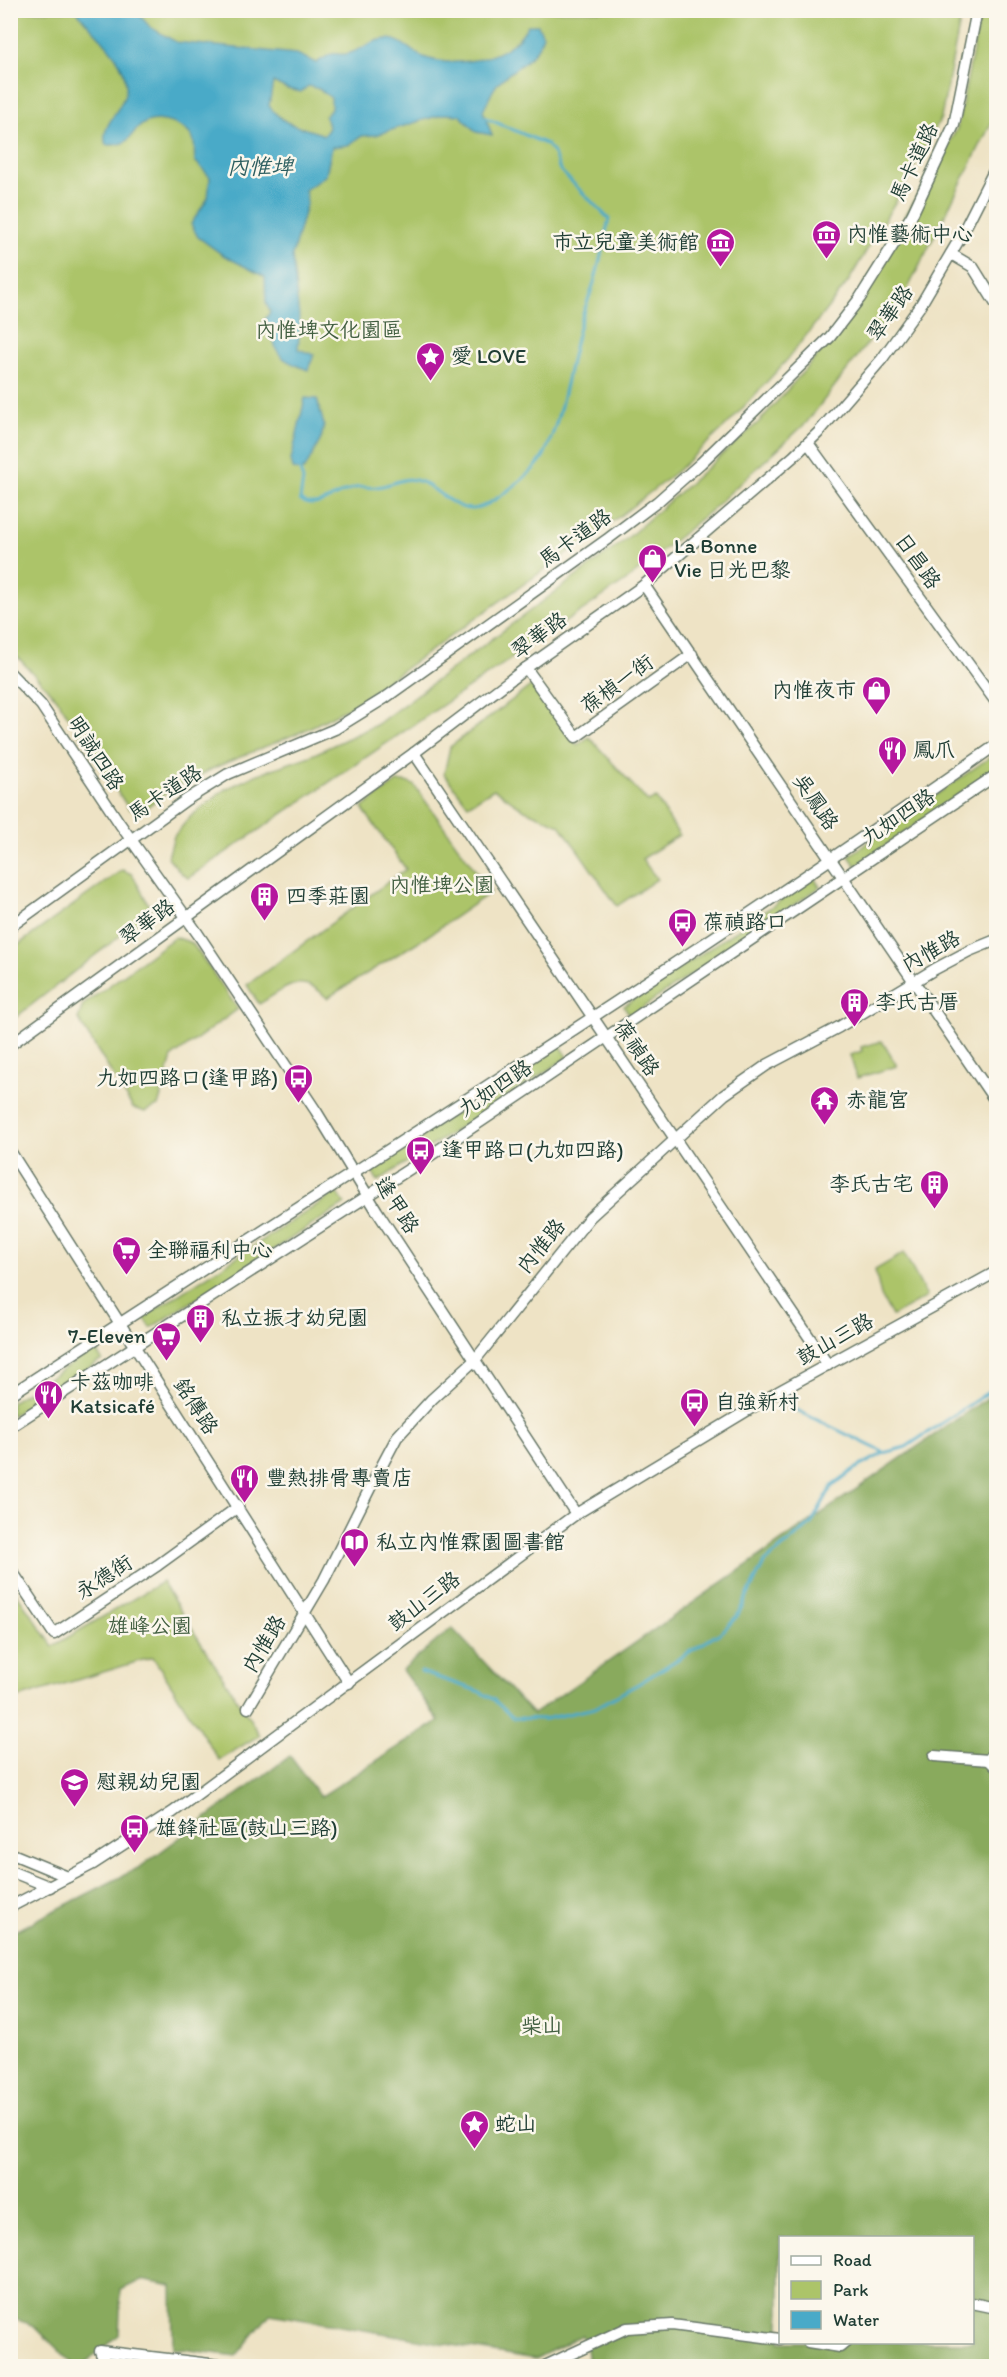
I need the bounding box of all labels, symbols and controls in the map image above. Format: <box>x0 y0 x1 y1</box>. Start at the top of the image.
street label: 馬卡道路 <box>884 118 943 205</box>
water label: 內惟埤 <box>227 153 295 180</box>
museum icon: 內惟藝術中心 <box>810 218 842 260</box>
place label: 內惟藝術中心 <box>847 221 973 246</box>
museum icon: 市立兒童美術館 <box>704 226 736 268</box>
place label: 市立兒童美術館 <box>552 229 699 254</box>
street label: 翠華路 <box>861 280 918 346</box>
park label: 內惟埤文化園區 <box>256 317 403 342</box>
place icon: 愛 LOVE <box>414 340 446 382</box>
place label: 愛 LOVE <box>451 343 527 368</box>
street label: 馬卡道路 <box>533 503 616 572</box>
street label: 日昌路 <box>890 528 947 594</box>
place label: La Bonne Vie 日光巴黎 <box>674 533 790 582</box>
shop icon: La Bonne Vie 日光巴黎 <box>637 542 669 584</box>
street label: 翠華路 <box>506 606 572 663</box>
street label: 葆楨一街 <box>575 649 658 718</box>
shop icon: 內惟夜市 <box>861 674 893 716</box>
place label: 內惟夜市 <box>772 677 856 702</box>
street label: 明誠四路 <box>63 711 130 795</box>
restaurant icon: 鳳爪 <box>876 734 908 776</box>
place label: 鳳爪 <box>913 737 955 762</box>
street label: 馬卡道路 <box>123 759 207 826</box>
street label: 吳鳳路 <box>788 769 844 835</box>
street label: 九如四路 <box>856 783 940 850</box>
park label: 內惟埤公園 <box>390 872 495 897</box>
building icon: 四季莊園 <box>249 880 281 922</box>
place label: 四季莊園 <box>286 883 370 908</box>
street label: 翠華路 <box>114 893 180 950</box>
bus stop icon: 葆禎路口 <box>666 906 698 948</box>
place label: 葆禎路口 <box>703 909 787 934</box>
street label: 內惟路 <box>897 924 964 977</box>
building icon: 李氏古厝 <box>838 986 870 1028</box>
place label: 李氏古厝 <box>875 989 959 1014</box>
street label: 葆禎路 <box>609 1015 665 1081</box>
street label: 九如四路 <box>453 1054 537 1121</box>
bus stop icon: 九如四路口(逢甲路) <box>283 1062 315 1104</box>
place label: 九如四路口(逢甲路) <box>96 1065 278 1090</box>
temple icon: 赤龍宮 <box>809 1084 841 1126</box>
place label: 赤龍宮 <box>846 1087 909 1112</box>
bus stop icon: 逢甲路口(九如四路) <box>405 1134 437 1176</box>
place label: 逢甲路口(九如四路) <box>442 1137 624 1162</box>
building icon: 李氏古宅 <box>918 1168 950 1210</box>
street label: 逢甲路 <box>370 1171 425 1238</box>
place label: 李氏古宅 <box>829 1171 913 1196</box>
street label: 內惟路 <box>511 1213 570 1278</box>
supermarket icon: 全聯福利中心 <box>110 1234 142 1276</box>
place label: 全聯福利中心 <box>147 1237 273 1262</box>
building icon: 私立振才幼兒園 <box>184 1302 216 1344</box>
place label: 私立振才幼兒園 <box>221 1305 368 1330</box>
street label: 鼓山三路 <box>792 1307 878 1370</box>
supermarket icon: 7-Eleven <box>151 1320 183 1362</box>
place label: 7-Eleven <box>68 1323 146 1348</box>
place label: 卡茲咖啡 Katsicafé <box>70 1369 155 1418</box>
street label: 銘傳路 <box>169 1373 224 1439</box>
restaurant icon: 卡茲咖啡 Katsicafé <box>33 1378 65 1420</box>
bus stop icon: 自強新村 <box>678 1386 710 1428</box>
place label: 自強新村 <box>715 1389 799 1414</box>
restaurant icon: 豐熱排骨專賣店 <box>229 1462 261 1504</box>
place label: 豐熱排骨專賣店 <box>266 1465 413 1490</box>
library icon: 私立內惟霖園圖書館 <box>339 1526 371 1568</box>
place label: 私立內惟霖園圖書館 <box>376 1529 565 1554</box>
street label: 永德街 <box>71 1549 137 1604</box>
street label: 鼓山三路 <box>383 1565 465 1636</box>
street label: 內惟路 <box>237 1610 291 1677</box>
park label: 雄峰公園 <box>108 1613 192 1638</box>
school or university icon: 慰親幼兒園 <box>59 1766 91 1808</box>
place label: 慰親幼兒園 <box>96 1769 201 1794</box>
bus stop icon: 雄鋒社區(鼓山三路) <box>119 1812 151 1854</box>
place label: 雄鋒社區(鼓山三路) <box>156 1815 338 1840</box>
park label: 柴山 <box>521 2013 563 2038</box>
place icon: 蛇山 <box>458 2108 490 2150</box>
place label: 蛇山 <box>495 2111 537 2136</box>
legend <box>779 2236 974 2344</box>
text: Road <box>833 2249 872 2271</box>
text: Park <box>833 2279 868 2301</box>
text: Water <box>833 2309 879 2331</box>

